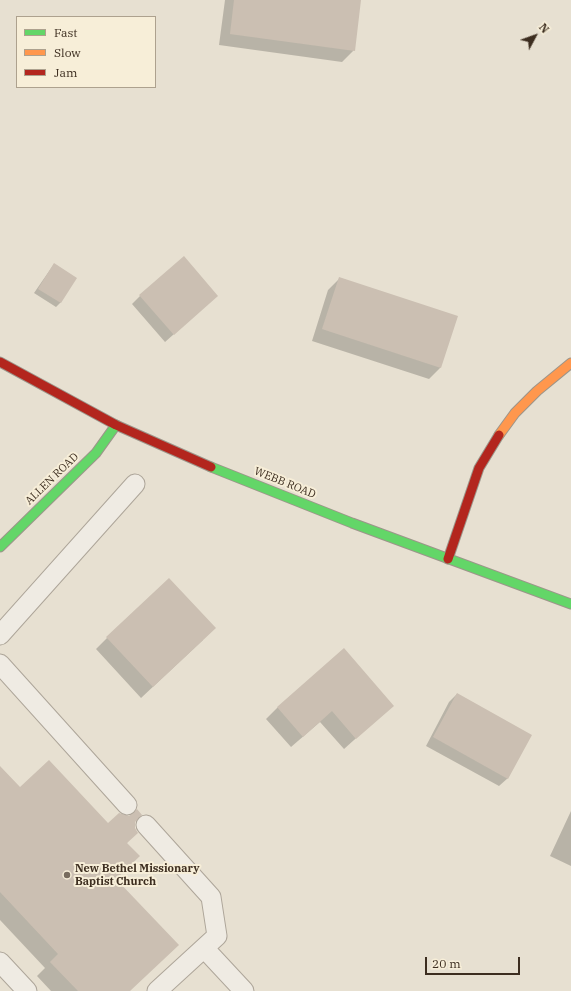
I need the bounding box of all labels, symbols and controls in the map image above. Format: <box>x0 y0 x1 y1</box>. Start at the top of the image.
legend <box>16 16 156 88</box>
north arrow <box>515 16 555 56</box>
text: N <box>536 20 552 36</box>
text: Fast <box>54 25 78 40</box>
text: Slow <box>54 45 81 60</box>
text: Jam <box>54 65 77 80</box>
street label: ALLEN ROAD <box>23 450 81 508</box>
street label: WEBB ROAD <box>252 465 318 501</box>
place label: New Bethel Missionary Baptist Church <box>75 862 200 888</box>
marker: New Bethel Missionary Baptist Church <box>62 870 72 880</box>
scale bar <box>427 949 522 975</box>
text: 20 m <box>432 956 461 971</box>

